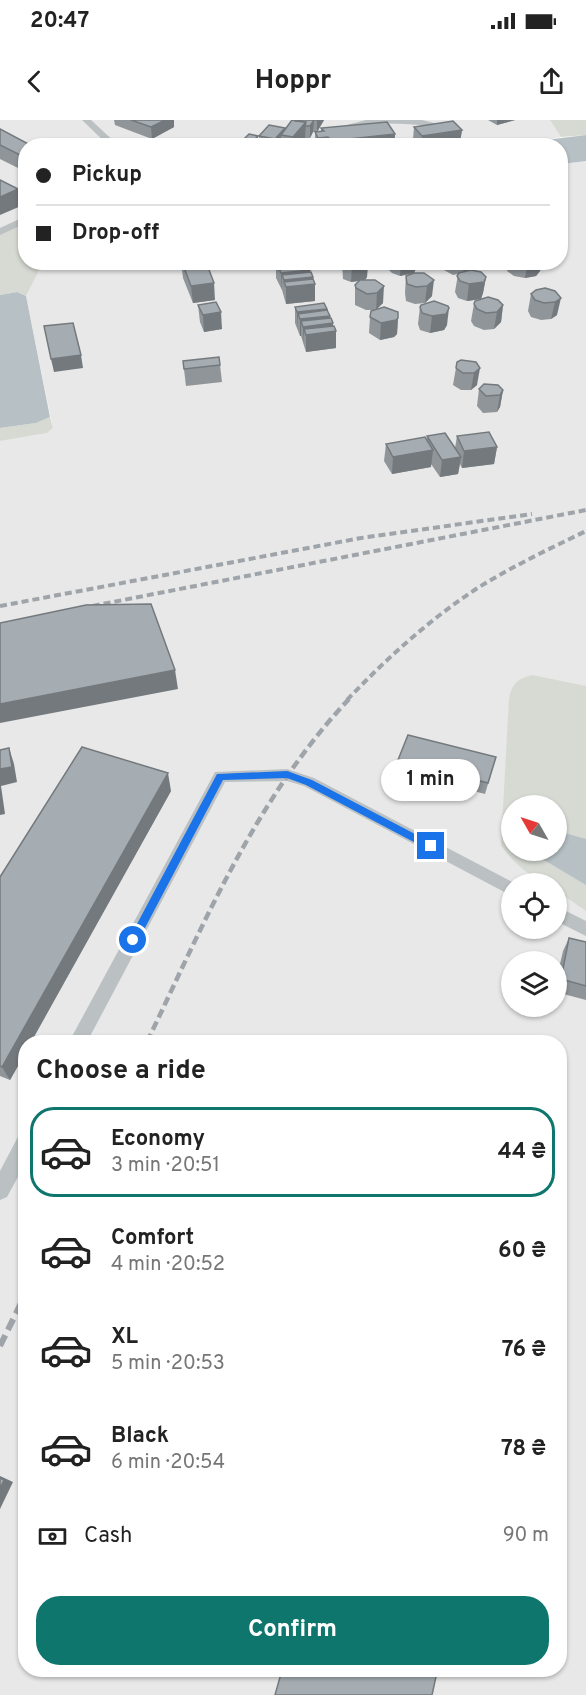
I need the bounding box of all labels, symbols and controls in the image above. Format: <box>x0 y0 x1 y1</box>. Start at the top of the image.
text: 20:47 <box>30 8 89 35</box>
text: Hoppr <box>255 64 331 98</box>
icon: back <box>18 65 51 98</box>
icon: share <box>535 65 568 98</box>
text: Pickup <box>72 162 142 189</box>
text: Drop-off <box>72 220 159 247</box>
callout: 1 min <box>382 759 480 801</box>
text: 1 min <box>406 767 455 793</box>
north arrow <box>501 795 567 861</box>
map controls <box>501 795 567 1017</box>
route end <box>417 832 444 859</box>
button: locate <box>501 873 567 939</box>
route start <box>119 926 146 953</box>
button: layers <box>501 951 567 1017</box>
text: Choose a ride <box>36 1054 206 1088</box>
icon: car <box>39 1125 93 1179</box>
text: Economy <box>111 1126 205 1153</box>
text: 44 ₴ <box>498 1139 546 1166</box>
text: 3 min · 20:51 <box>111 1153 220 1179</box>
icon: car <box>39 1224 93 1278</box>
text: Comfort <box>111 1225 194 1252</box>
text: 60 ₴ <box>498 1238 546 1265</box>
text: 4 min · 20:52 <box>111 1252 225 1278</box>
icon: car <box>39 1323 93 1377</box>
text: XL <box>111 1324 138 1351</box>
text: 76 ₴ <box>502 1337 546 1364</box>
text: 5 min · 20:53 <box>111 1351 225 1377</box>
icon: car <box>39 1422 93 1476</box>
text: Black <box>111 1423 169 1450</box>
text: 78 ₴ <box>501 1436 546 1463</box>
text: 6 min · 20:54 <box>111 1450 225 1476</box>
icon: cash <box>36 1520 69 1553</box>
text: Cash <box>84 1523 133 1550</box>
text: 90 m <box>503 1523 549 1549</box>
button: Confirm <box>36 1596 549 1665</box>

